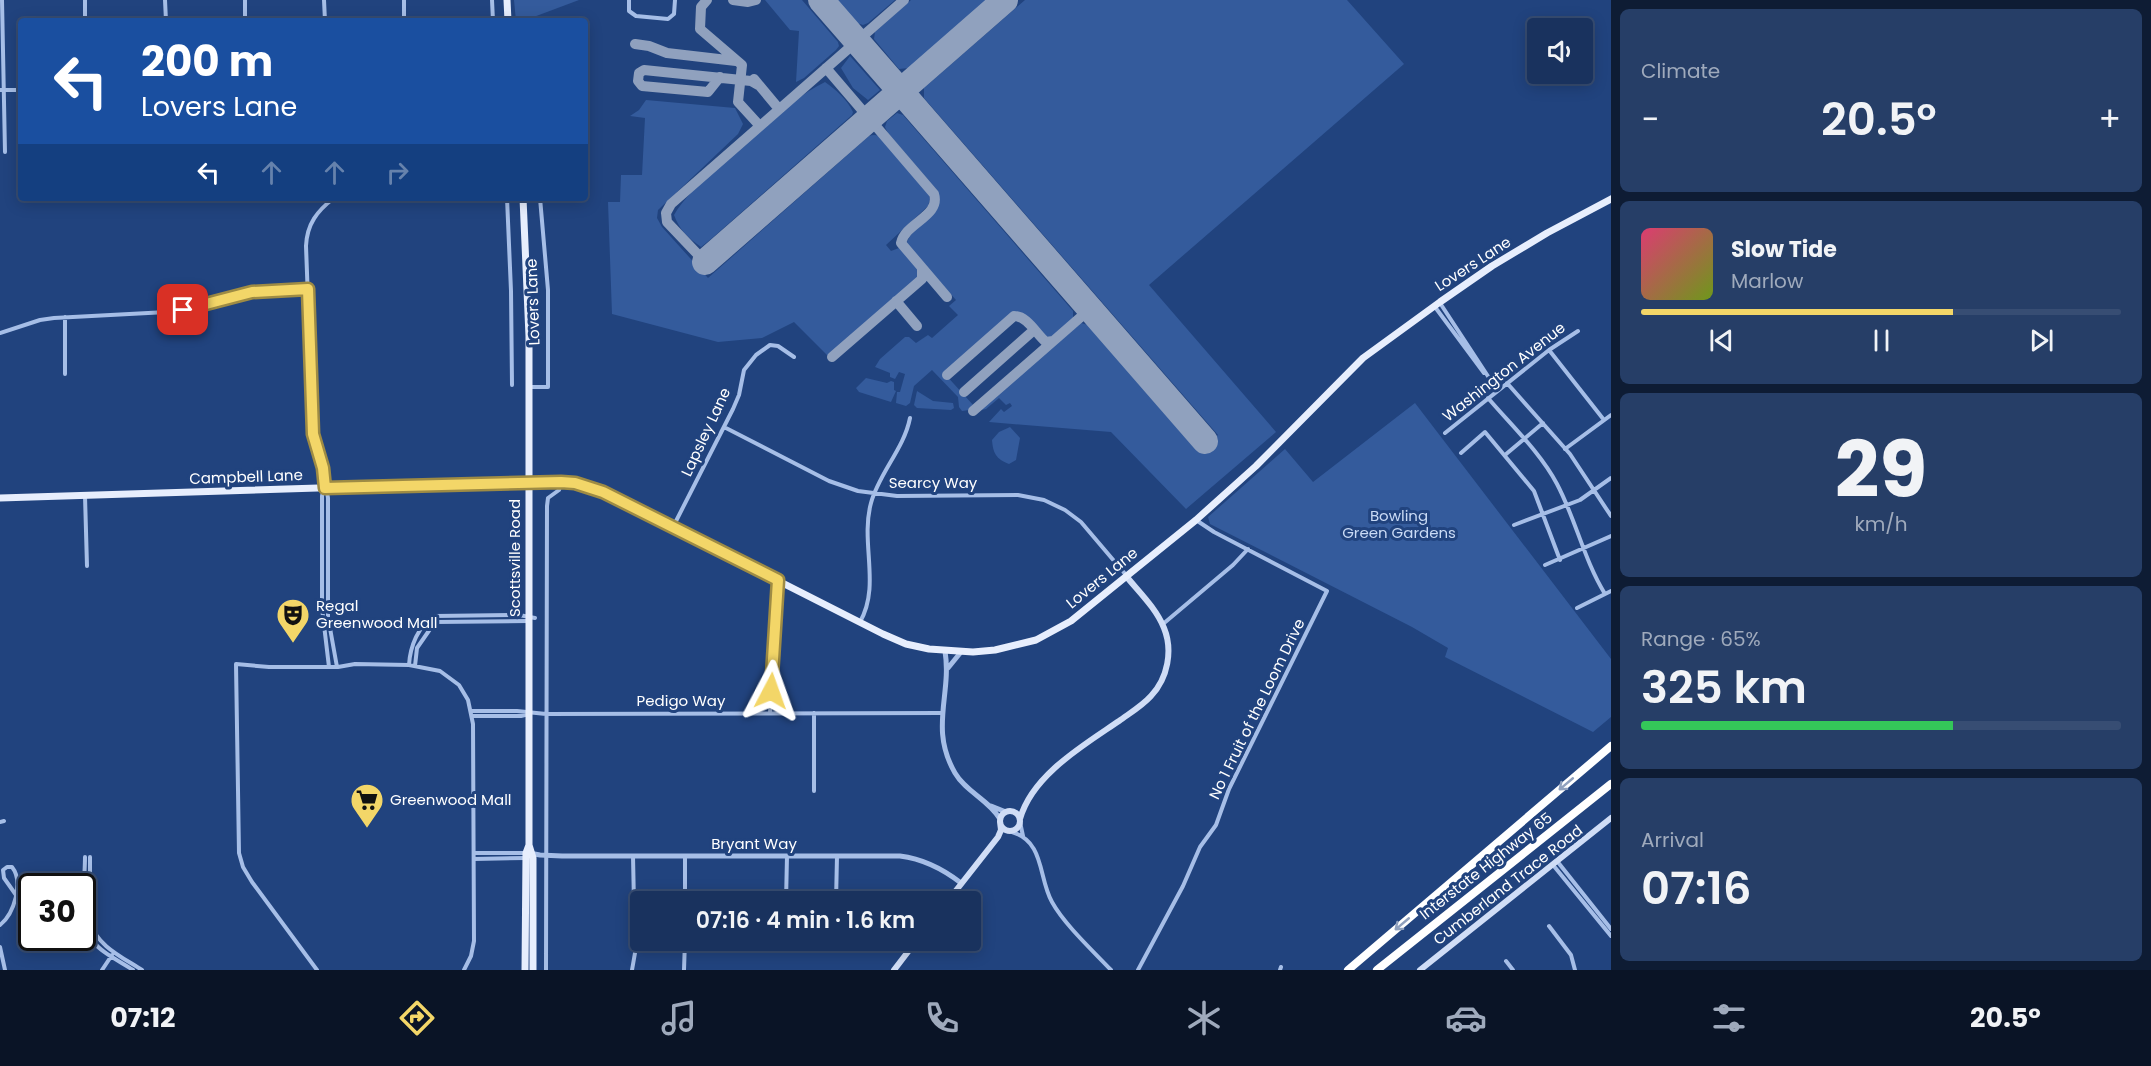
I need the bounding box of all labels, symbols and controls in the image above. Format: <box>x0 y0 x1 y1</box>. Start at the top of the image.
map controls <box>1527 18 1593 84</box>
button: sound <box>1527 18 1593 84</box>
text: 200 m <box>141 32 273 91</box>
icon: left <box>42 42 120 120</box>
text: Climate <box>1641 57 1720 85</box>
text: Lovers Lane <box>141 88 297 125</box>
text: 20.5° <box>1821 88 1937 151</box>
text: − <box>1641 96 1659 143</box>
text: + <box>2098 96 2121 143</box>
icon: left <box>192 156 225 189</box>
icon: ahead <box>255 156 288 189</box>
icon: ahead <box>318 156 351 189</box>
icon: right <box>381 156 414 189</box>
street label: Lovers Lane <box>1431 231 1515 296</box>
text: Slow Tide <box>1731 234 1837 265</box>
street label: Lovers Lane <box>520 258 545 346</box>
text: Marlow <box>1731 267 1803 295</box>
pin <box>157 284 208 335</box>
icon: arrive <box>166 293 199 326</box>
street label: Washington Avenue <box>1438 317 1570 426</box>
icon: previous <box>1705 324 1738 357</box>
icon: pause <box>1865 324 1898 357</box>
icon: next <box>2025 324 2058 357</box>
street label: Lapsley Lane <box>676 384 735 480</box>
text: 29 <box>1835 415 1927 524</box>
street label: Campbell Lane <box>189 464 303 489</box>
street label: Searcy Way <box>889 472 978 493</box>
street label: Scottsville Road <box>504 499 525 617</box>
park label: Bowling Green Gardens <box>1342 505 1456 543</box>
text: km/h <box>1854 510 1908 538</box>
street label: Lovers Lane <box>1061 542 1142 613</box>
place label: Regal Greenwood Mall <box>316 595 438 633</box>
theatre icon: Regal Greenwood Mall <box>275 597 311 644</box>
street label: No 1 Fruit of the Loom Drive <box>1204 615 1309 803</box>
text: Range · 65% <box>1641 625 1761 653</box>
text: 325 km <box>1641 656 1807 719</box>
position arrow <box>739 659 803 723</box>
street label: Pedigo Way <box>637 690 726 711</box>
one-way arrow <box>1559 777 1574 791</box>
supermarket icon: Greenwood Mall <box>349 782 385 829</box>
place label: Greenwood Mall <box>390 789 512 810</box>
street label: Interstate Highway 65 <box>1415 807 1557 924</box>
street label: Cumberland Trace Road <box>1429 820 1587 950</box>
text: Arrival <box>1641 826 1704 854</box>
street label: Bryant Way <box>711 833 797 854</box>
text: 07:16 <box>1641 857 1752 920</box>
speed limit sign: 30 <box>18 873 96 951</box>
text: 07:16 · 4 min · 1.6 km <box>696 905 915 936</box>
one-way arrow <box>1395 917 1410 931</box>
icon: directions <box>396 997 438 1039</box>
icon: music <box>658 997 700 1039</box>
icon: phone <box>921 997 963 1039</box>
icon: climate <box>1183 997 1225 1039</box>
icon: car <box>1445 997 1487 1039</box>
icon: filters <box>1708 997 1750 1039</box>
text: 07:12 <box>110 999 175 1036</box>
text: 20.5° <box>1970 999 2041 1036</box>

